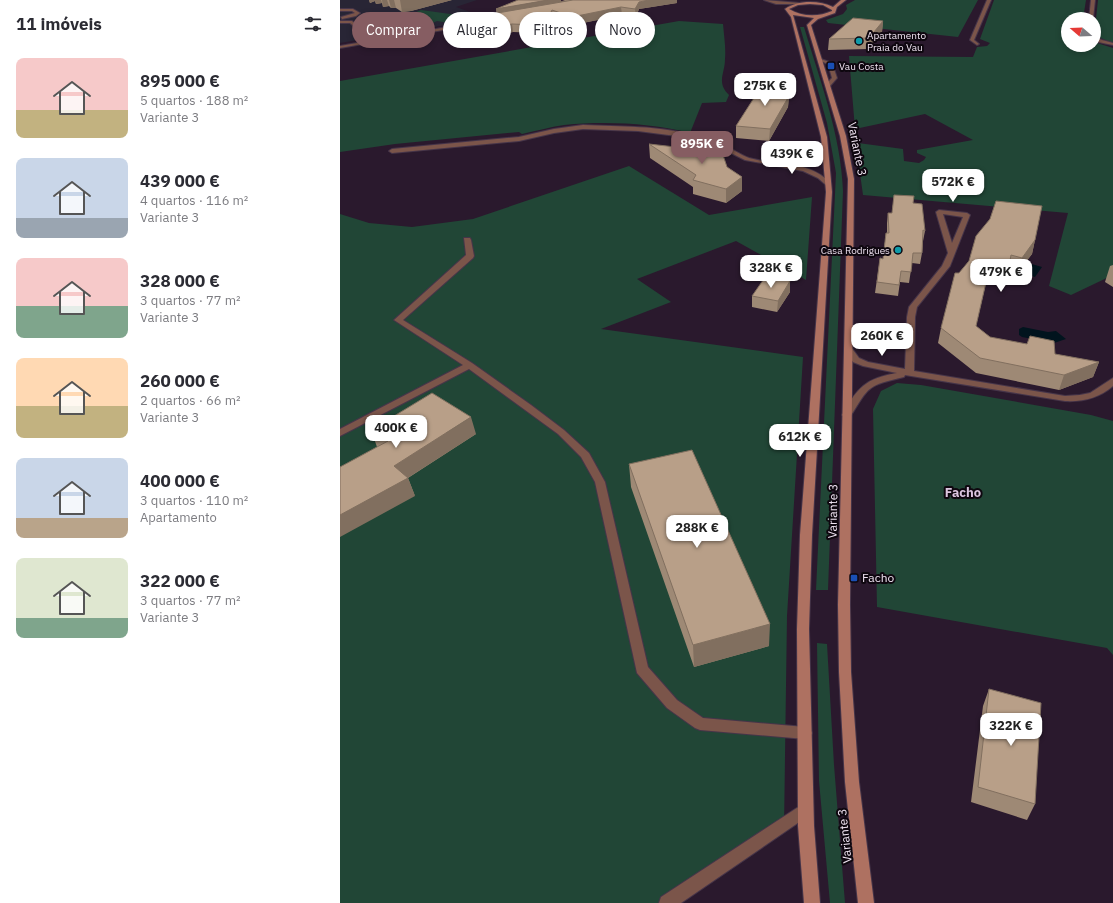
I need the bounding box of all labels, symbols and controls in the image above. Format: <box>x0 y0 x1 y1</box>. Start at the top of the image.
chip: Comprar <box>352 12 435 48</box>
chip: Alugar <box>443 12 511 48</box>
chip: Filtros <box>519 12 587 48</box>
chip: Novo <box>595 12 655 48</box>
north arrow <box>1061 12 1101 52</box>
map controls <box>1061 12 1101 52</box>
text: 11 imóveis <box>16 13 102 35</box>
icon: filters <box>302 13 324 35</box>
place label: Apartamento Praia do Vau <box>867 29 926 54</box>
marker: Apartamento Praia do Vau <box>854 36 864 46</box>
place label: Vau Costa <box>839 60 884 73</box>
marker: Vau Costa <box>826 61 836 71</box>
text: 895 000 € <box>140 70 220 92</box>
pin: 275K € <box>732 73 798 107</box>
icon: home <box>48 74 96 122</box>
text: 275K € <box>743 77 787 94</box>
text: 5 quartos · 188 m² <box>140 92 248 109</box>
text: Variante 3 <box>140 109 199 126</box>
street label: Variante 3 <box>845 121 870 177</box>
pin: 895K € <box>669 131 735 165</box>
text: 895K € <box>680 135 724 152</box>
pin: 439K € <box>759 141 825 175</box>
text: 439K € <box>770 145 814 162</box>
pin: 572K € <box>920 169 986 203</box>
text: 439 000 € <box>140 170 220 192</box>
text: 572K € <box>931 173 975 190</box>
icon: home <box>48 174 96 222</box>
text: 4 quartos · 116 m² <box>140 192 248 209</box>
text: Variante 3 <box>140 209 199 226</box>
place label: Casa Rodrigues <box>821 244 890 257</box>
marker: Casa Rodrigues <box>893 245 903 255</box>
pin: 328K € <box>738 255 804 289</box>
text: 328K € <box>749 259 793 276</box>
pin: 479K € <box>968 259 1034 293</box>
text: 479K € <box>979 263 1023 280</box>
text: 328 000 € <box>140 270 220 292</box>
icon: home <box>48 274 96 322</box>
text: 3 quartos · 77 m² <box>140 292 241 309</box>
text: Variante 3 <box>140 309 199 326</box>
pin: 260K € <box>849 323 915 357</box>
text: 260K € <box>860 327 904 344</box>
text: 260 000 € <box>140 370 220 392</box>
icon: home <box>48 374 96 422</box>
text: 2 quartos · 66 m² <box>140 392 241 409</box>
text: Variante 3 <box>140 409 199 426</box>
pin: 400K € <box>363 415 429 449</box>
text: 400K € <box>374 419 418 436</box>
pin: 612K € <box>767 424 833 458</box>
text: 612K € <box>778 428 822 445</box>
text: 400 000 € <box>140 470 220 492</box>
icon: home <box>48 474 96 522</box>
street label: Variante 3 <box>825 483 840 539</box>
district label: Facho <box>945 484 981 501</box>
text: 3 quartos · 110 m² <box>140 492 248 509</box>
text: Apartamento <box>140 509 217 526</box>
pin: 288K € <box>664 515 730 549</box>
text: 288K € <box>675 519 719 536</box>
text: 322 000 € <box>140 570 220 592</box>
place label: Facho <box>862 570 894 585</box>
marker: Facho <box>849 573 859 583</box>
icon: home <box>48 574 96 622</box>
text: 3 quartos · 77 m² <box>140 592 241 609</box>
text: Variante 3 <box>140 609 199 626</box>
pin: 322K € <box>978 713 1044 747</box>
text: 322K € <box>989 717 1033 734</box>
street label: Variante 3 <box>834 808 855 864</box>

